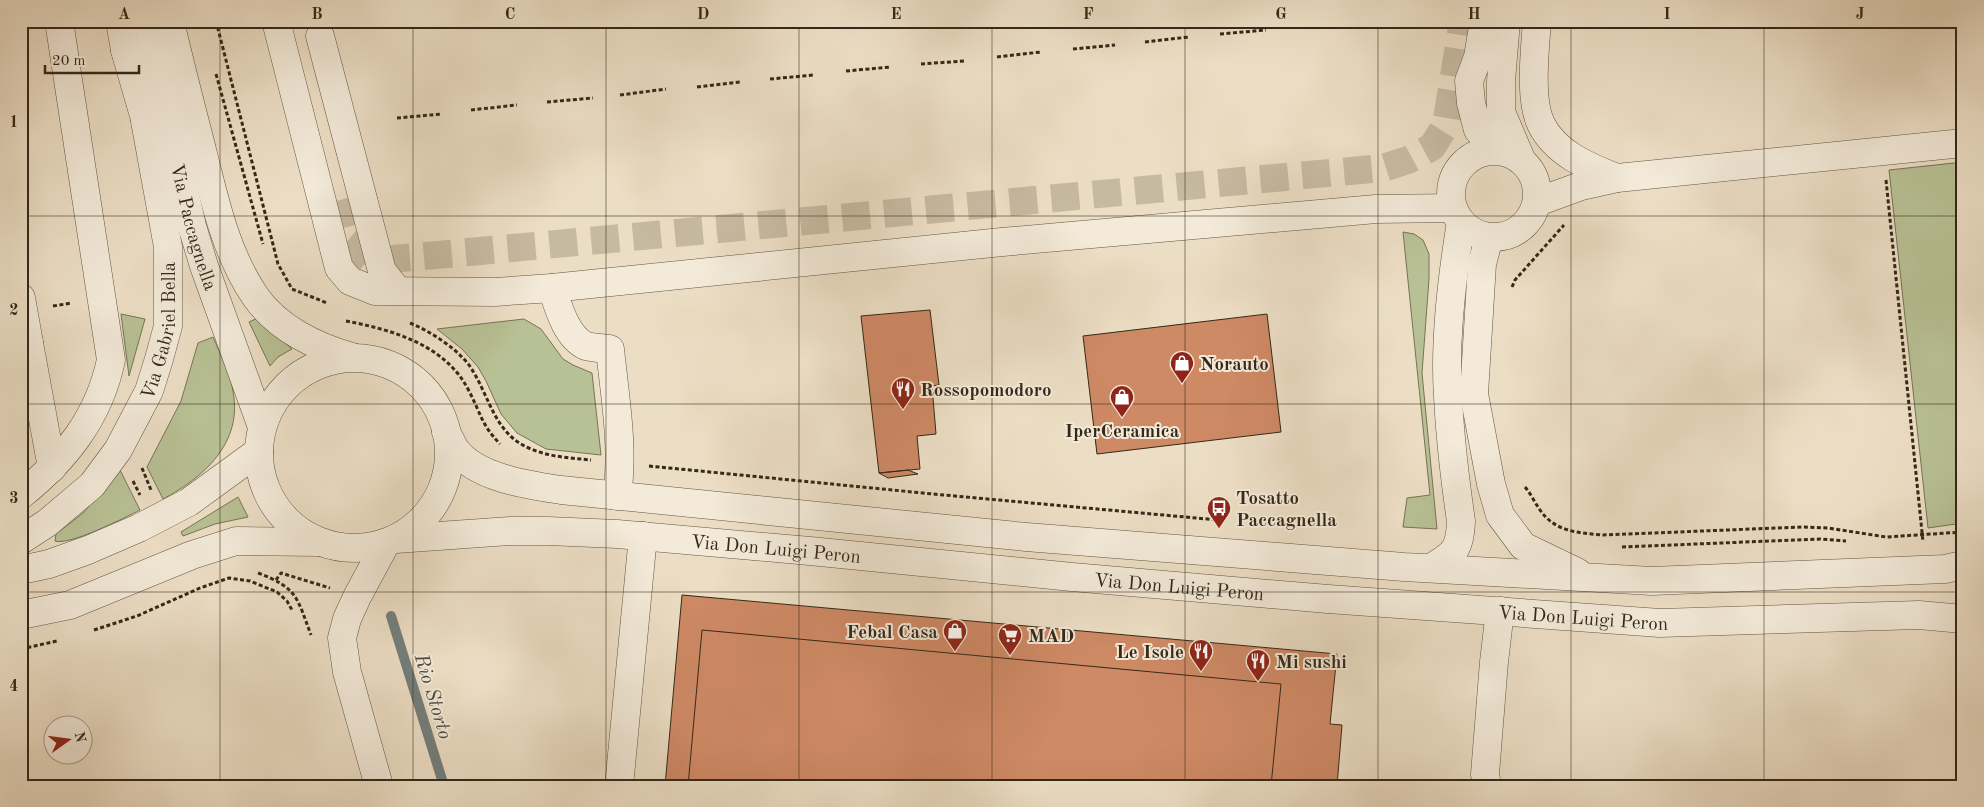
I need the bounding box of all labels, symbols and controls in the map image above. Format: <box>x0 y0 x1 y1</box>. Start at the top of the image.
text: A <box>118 7 130 23</box>
text: B <box>311 7 323 23</box>
text: C <box>505 7 515 23</box>
text: D <box>697 7 709 23</box>
text: E <box>890 7 902 23</box>
text: F <box>1083 7 1094 23</box>
text: G <box>1275 7 1287 23</box>
text: H <box>1467 7 1481 23</box>
text: I <box>1663 7 1671 23</box>
text: J <box>1856 7 1865 23</box>
scale bar <box>45 42 139 74</box>
text: 20 m <box>52 54 86 69</box>
text: 1 <box>9 115 19 131</box>
street label: Via Paccagnella <box>166 162 219 294</box>
street label: Via Gabriel Bella <box>139 261 180 404</box>
text: 2 <box>9 303 19 319</box>
shop icon: Norauto <box>1169 350 1195 384</box>
place label: Norauto <box>1200 356 1269 375</box>
restaurant icon: Rossopomodoro <box>890 376 916 410</box>
place label: Rossopomodoro <box>920 382 1052 401</box>
shop icon: IperCeramica <box>1109 384 1135 418</box>
place label: IperCeramica <box>1065 423 1180 442</box>
place label: Tosatto Paccagnella <box>1236 490 1337 531</box>
text: 3 <box>9 491 19 507</box>
bus stop icon: Tosatto Paccagnella <box>1206 495 1232 529</box>
street label: Via Don Luigi Peron <box>690 534 862 568</box>
street label: Via Don Luigi Peron <box>1093 572 1265 605</box>
street label: Via Don Luigi Peron <box>1497 604 1668 635</box>
shop icon: Febal Casa <box>942 618 968 652</box>
supermarket icon: MAD <box>997 622 1023 656</box>
place label: Febal Casa <box>846 624 938 643</box>
place label: MAD <box>1028 628 1074 647</box>
restaurant icon: Le Isole <box>1188 638 1214 672</box>
place label: Le Isole <box>1116 644 1184 663</box>
restaurant icon: Mi sushi <box>1245 648 1271 682</box>
water label: Rio Storto <box>409 651 455 742</box>
place label: Mi sushi <box>1276 654 1347 673</box>
text: 4 <box>9 679 19 695</box>
north arrow <box>42 714 92 764</box>
text: N <box>72 730 88 744</box>

